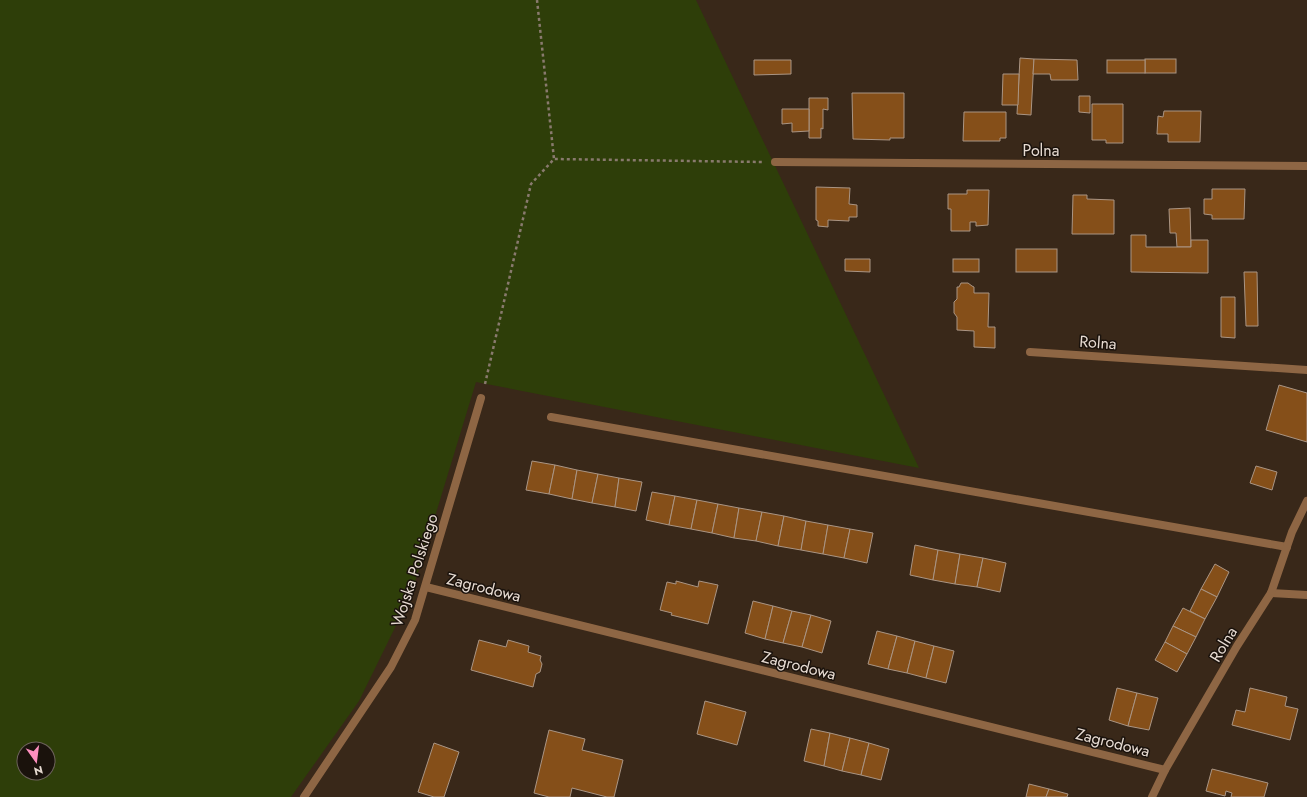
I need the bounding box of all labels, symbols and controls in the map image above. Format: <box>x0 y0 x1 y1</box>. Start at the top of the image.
street label: Polna <box>1023 139 1059 162</box>
street label: Rolna <box>1078 330 1117 355</box>
street label: Wojska Polskiego <box>385 510 444 630</box>
street label: Zagrodowa <box>444 567 523 608</box>
street label: Rolna <box>1204 622 1243 666</box>
street label: Zagrodowa <box>759 645 838 686</box>
street label: Zagrodowa <box>1073 722 1152 763</box>
north arrow <box>16 741 56 781</box>
text: N <box>32 762 45 780</box>

